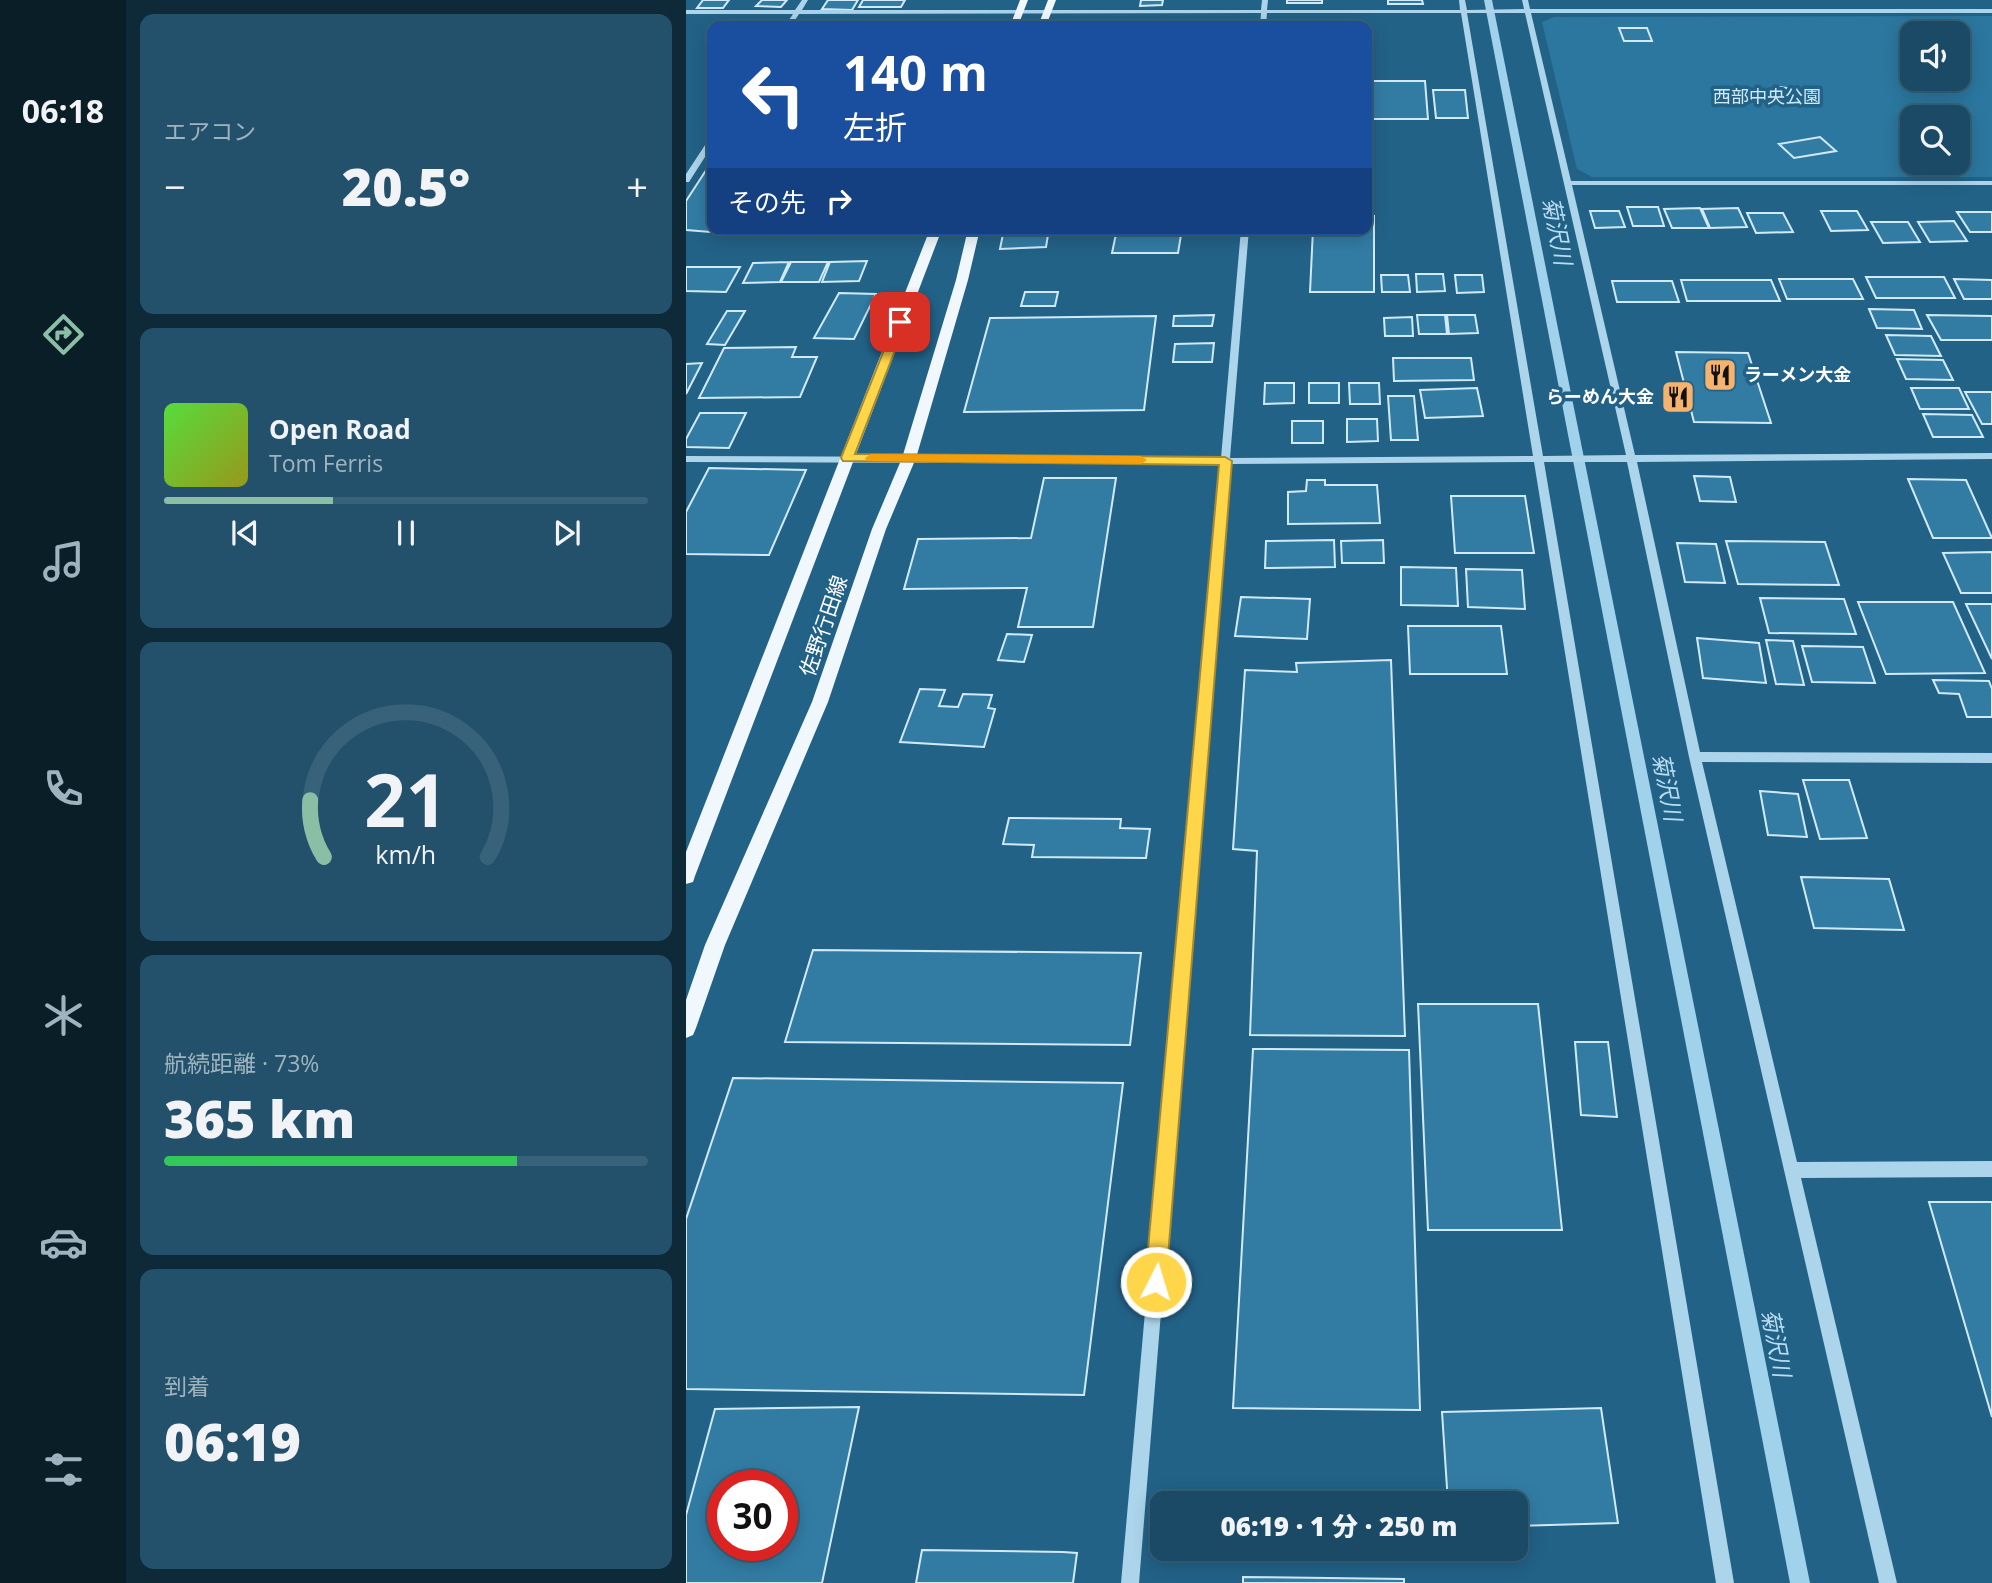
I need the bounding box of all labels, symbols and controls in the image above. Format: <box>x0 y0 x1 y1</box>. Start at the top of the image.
map controls <box>1900 21 1970 175</box>
button: sound <box>1900 21 1970 91</box>
text: 140 m <box>843 39 988 105</box>
icon: left <box>728 49 819 140</box>
park label: 西部中央公園 <box>1713 84 1821 108</box>
text: 06:18 <box>22 89 104 132</box>
text: 左折 <box>843 105 907 148</box>
button: search <box>1900 105 1970 175</box>
text: エアコン <box>164 115 256 147</box>
text: 20.5° <box>342 150 470 221</box>
text: − <box>164 160 186 212</box>
text: + <box>626 160 648 212</box>
icon: right <box>820 182 858 220</box>
text: その先 <box>728 184 806 220</box>
water label: 菊沢川 <box>1536 194 1581 271</box>
pin <box>870 292 930 352</box>
icon: arrive <box>881 303 919 341</box>
icon: directions <box>39 310 88 359</box>
restaurant icon: ラーメン大金 <box>1701 356 1739 394</box>
place label: ラーメン大金 <box>1744 362 1851 386</box>
restaurant icon: らーめん大金 <box>1659 378 1697 416</box>
place label: らーめん大金 <box>1546 384 1654 408</box>
text: Open Road <box>269 411 411 447</box>
text: Tom Ferris <box>269 447 383 479</box>
icon: previous <box>226 514 264 552</box>
icon: pause <box>387 514 425 552</box>
icon: next <box>548 514 586 552</box>
icon: music <box>39 537 88 586</box>
street label: 佐野行田線 <box>793 571 853 680</box>
text: 21 <box>364 750 448 849</box>
water label: 菊沢川 <box>1646 750 1691 827</box>
icon: phone <box>39 764 88 813</box>
text: km/h <box>376 837 436 871</box>
icon: climate <box>39 991 88 1040</box>
text: 航続距離 · 73% <box>164 1047 319 1079</box>
text: 365 km <box>164 1082 355 1153</box>
icon: car <box>39 1218 88 1267</box>
position arrow <box>1119 1245 1193 1319</box>
water label: 菊沢川 <box>1755 1306 1800 1383</box>
text: 到着 <box>164 1370 210 1402</box>
text: 06:19 <box>164 1405 301 1476</box>
icon: filters <box>39 1445 88 1494</box>
speed limit sign: 30 <box>707 1470 798 1561</box>
text: 06:19 · 1 分 · 250 m <box>1221 1508 1457 1544</box>

